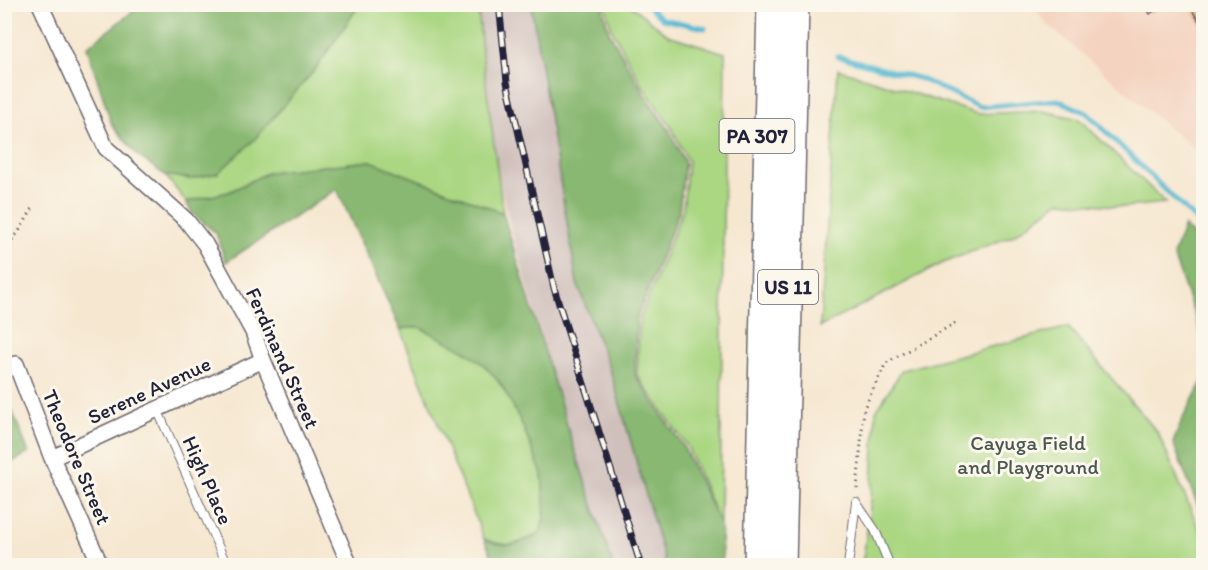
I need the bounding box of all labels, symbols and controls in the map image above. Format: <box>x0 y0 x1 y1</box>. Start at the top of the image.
road number: PA 307 <box>720 119 795 153</box>
road number: US 11 <box>758 270 818 304</box>
street label: Ferdinand Street <box>241 284 325 432</box>
street label: Serene Avenue <box>84 351 214 429</box>
street label: Theodore Street <box>37 386 117 528</box>
park label: Cayuga Field and Playground <box>957 430 1099 479</box>
street label: High Place <box>177 432 239 528</box>

